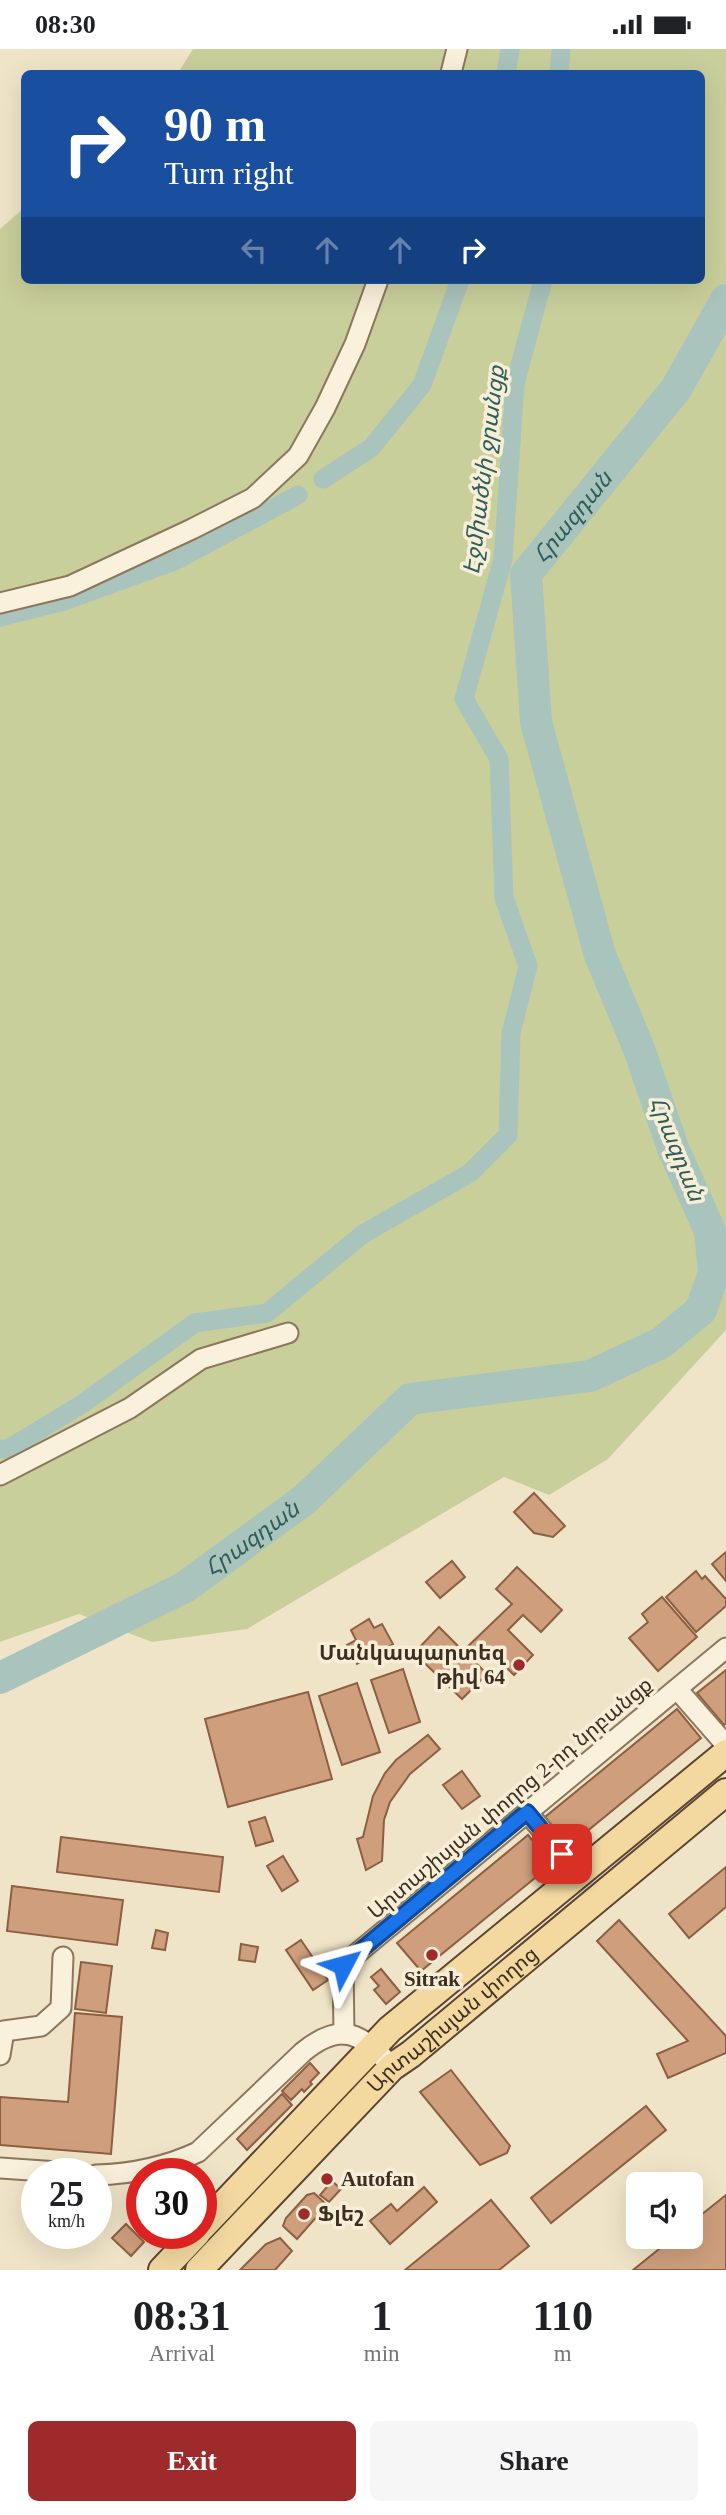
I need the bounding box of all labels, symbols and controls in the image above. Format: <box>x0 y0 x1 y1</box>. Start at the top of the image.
text: 08:30 <box>35 10 96 39</box>
text: 90 m <box>164 97 266 152</box>
icon: right <box>49 98 140 189</box>
text: Turn right <box>164 155 294 191</box>
icon: left <box>235 231 273 269</box>
icon: ahead <box>308 231 346 269</box>
icon: ahead <box>381 231 419 269</box>
icon: right <box>454 231 492 269</box>
water label: Էջմիածնի ջրանցք <box>459 363 510 576</box>
water label: Հրազդան <box>528 465 618 567</box>
water label: Հրազդան <box>644 1093 710 1206</box>
water label: Հրազդան <box>200 1495 305 1581</box>
place label: Մանկապարտեզ թիվ 64 <box>319 1641 506 1689</box>
marker: Մանկապարտեզ թիվ 64 <box>511 1657 527 1673</box>
street label: Արտաշիսյան փողոց 2-րդ նրբանցք <box>363 1672 657 1924</box>
pin <box>532 1824 592 1884</box>
icon: arrive <box>543 1835 581 1873</box>
position arrow <box>306 1928 380 2002</box>
street label: Արտաշիսյան փողոց <box>362 1942 543 2097</box>
marker: Sitrak <box>424 1947 440 1963</box>
place label: Sitrak <box>404 1967 460 1991</box>
speed limit sign: 30 <box>126 2158 217 2249</box>
place label: Autofan <box>341 2167 415 2191</box>
marker: Autofan <box>319 2171 335 2187</box>
map controls <box>626 2172 703 2249</box>
button: sound <box>626 2172 703 2249</box>
text: 25 <box>49 2175 84 2214</box>
place label: Ֆլեշ <box>318 2202 363 2226</box>
marker: Ֆլեշ <box>296 2206 312 2222</box>
text: km/h <box>48 2211 85 2231</box>
text: 08:31 <box>133 2293 231 2339</box>
text: 1 <box>371 2293 392 2339</box>
text: 110 <box>532 2293 593 2339</box>
text: Arrival <box>149 2341 215 2366</box>
text: min <box>364 2341 400 2366</box>
text: m <box>554 2341 572 2366</box>
button: Exit <box>28 2421 356 2501</box>
button: Share <box>370 2421 698 2501</box>

